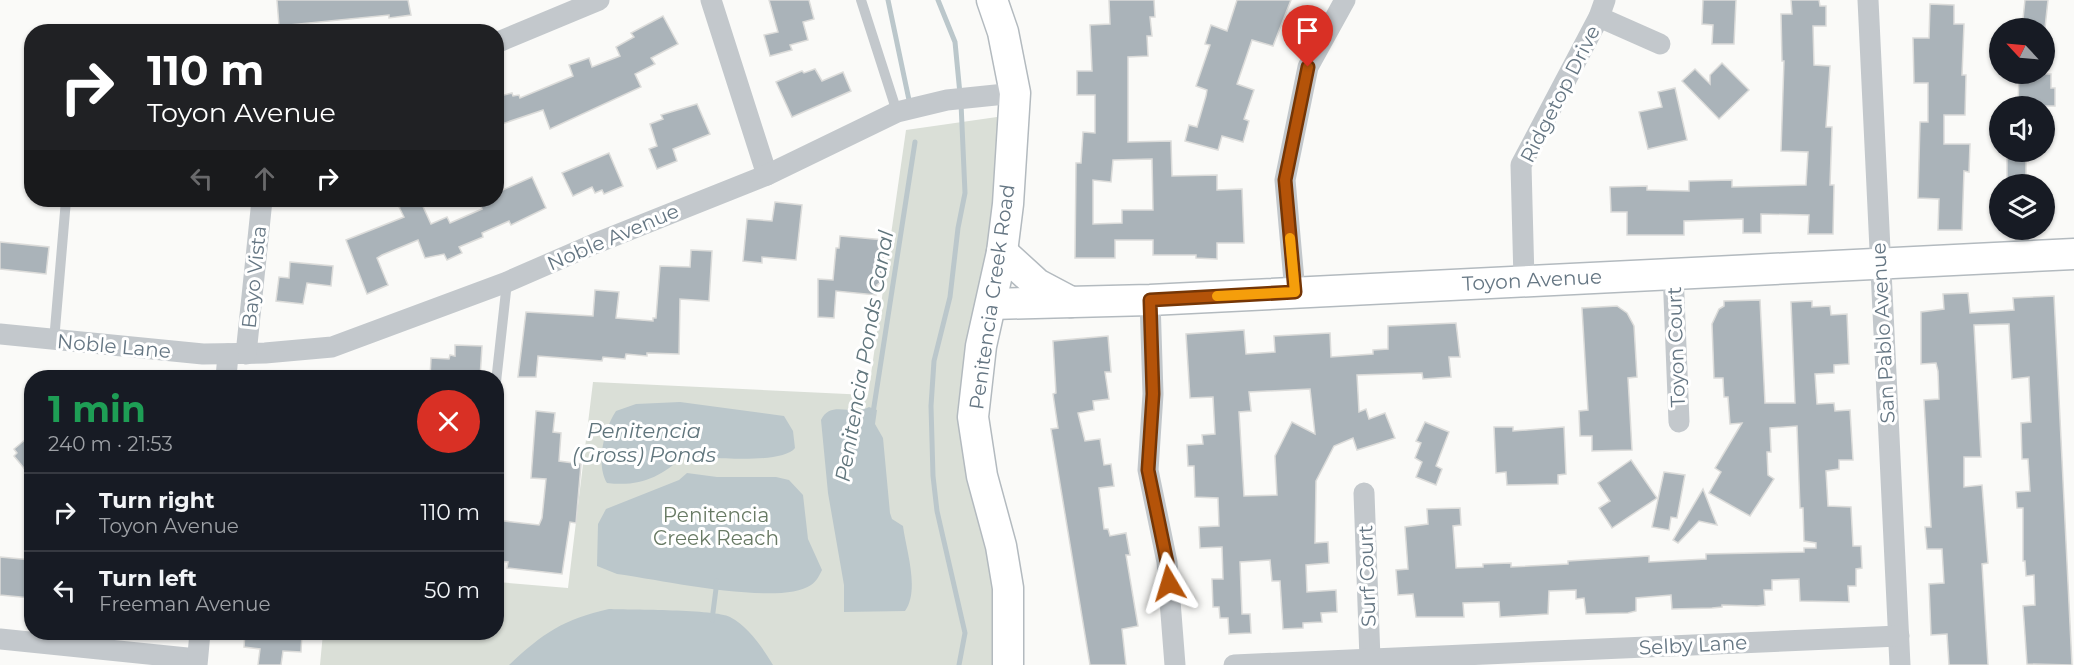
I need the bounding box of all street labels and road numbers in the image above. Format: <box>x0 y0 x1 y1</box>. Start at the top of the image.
street label: Ridgetop Drive <box>1515 21 1605 167</box>
street label: Penitencia Creek Road <box>964 183 1020 411</box>
street label: Noble Avenue <box>544 198 682 276</box>
street label: Bayo Vista <box>237 224 271 330</box>
street label: San Pablo Avenue <box>1866 242 1900 424</box>
street label: Toyon Avenue <box>1461 264 1603 296</box>
street label: Toyon Court <box>1662 286 1690 408</box>
street label: Noble Lane <box>56 329 172 363</box>
street label: Surf Court <box>1353 525 1381 627</box>
street label: Selby Lane <box>1638 630 1748 660</box>

